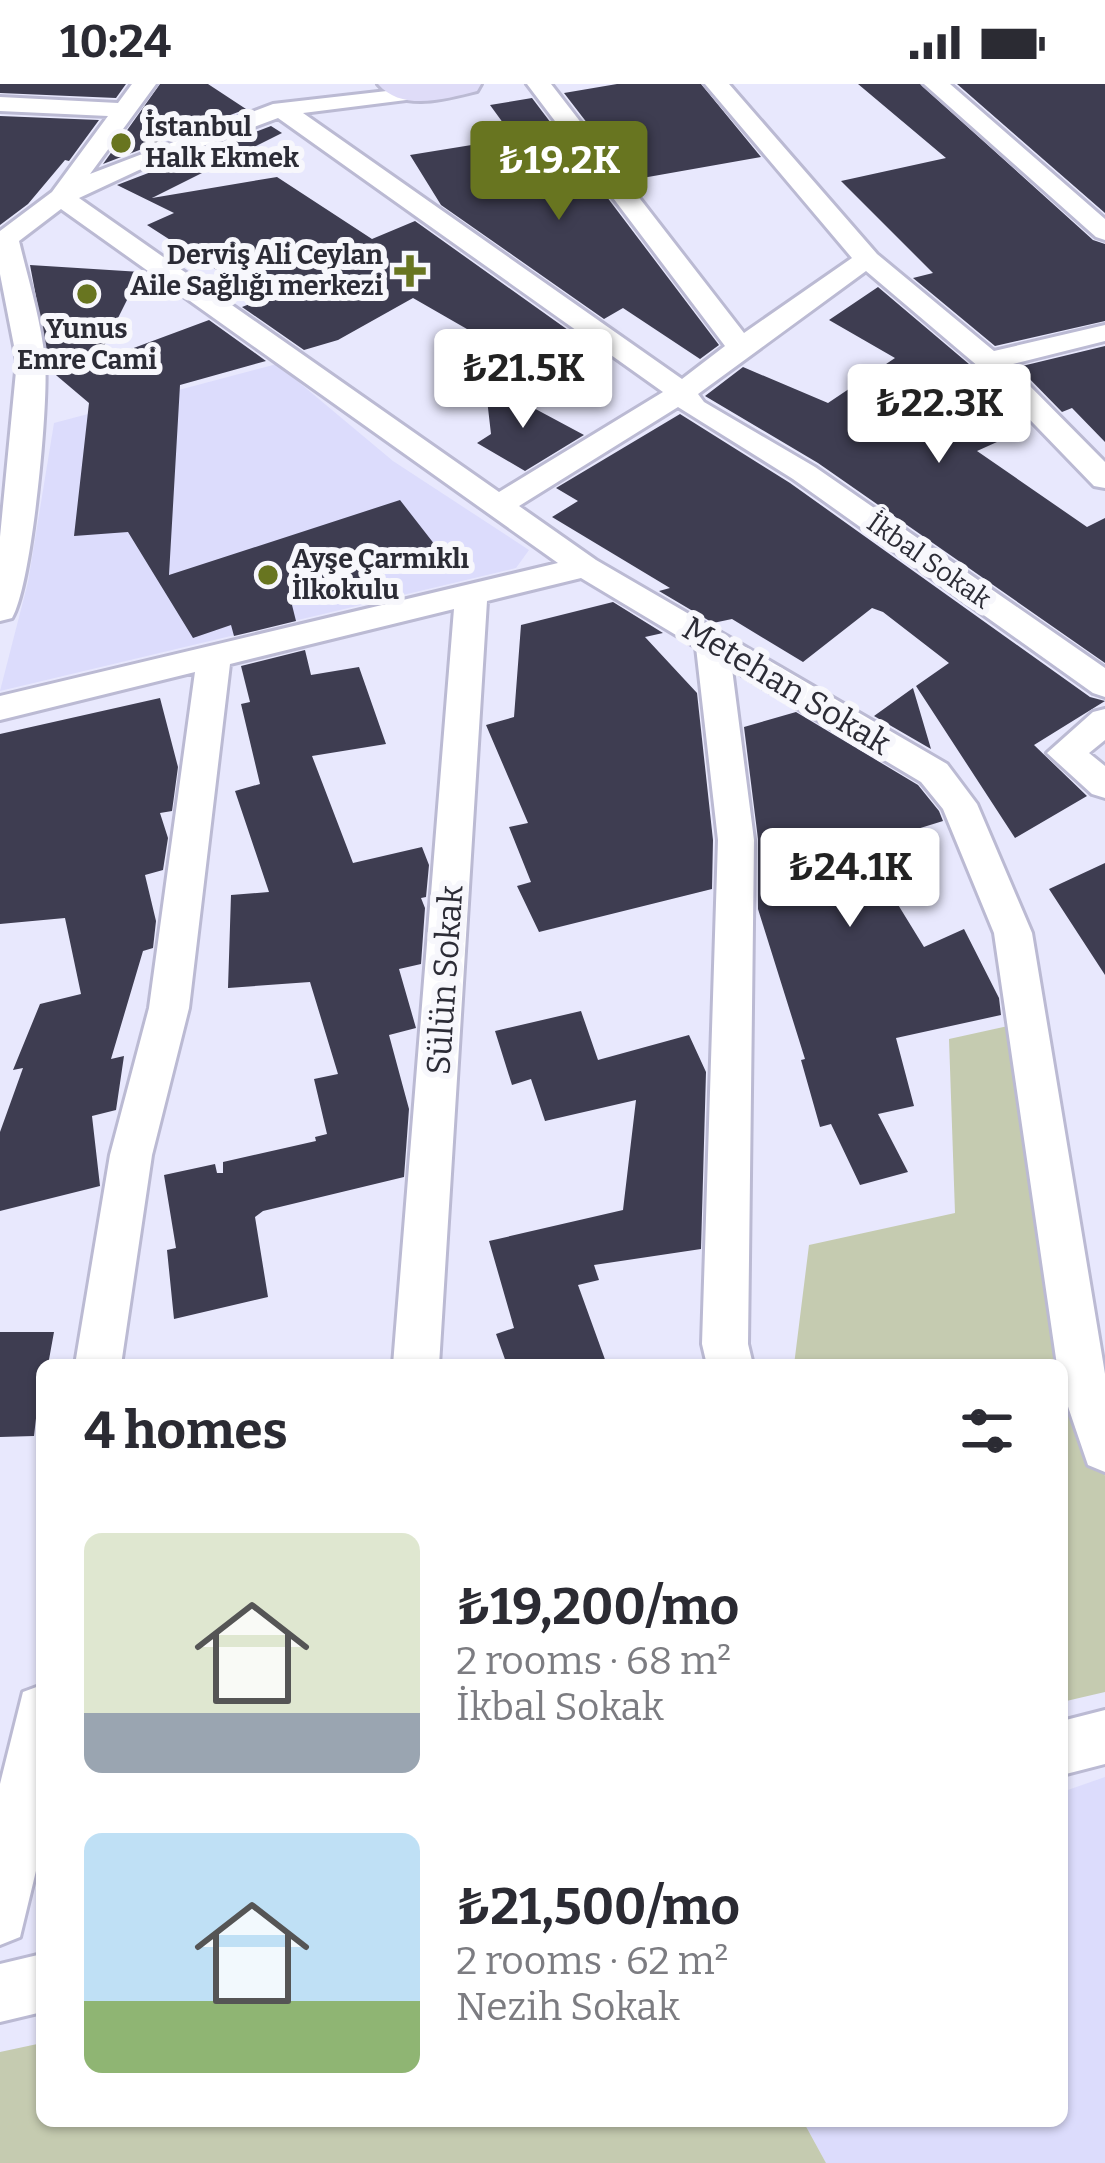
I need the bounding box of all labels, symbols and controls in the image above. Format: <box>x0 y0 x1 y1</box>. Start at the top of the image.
text: 10:24 <box>60 15 171 69</box>
place label: İstanbul Halk Ekmek <box>145 110 299 174</box>
pin: ₺19.2K <box>461 121 657 223</box>
marker: İstanbul Halk Ekmek <box>108 130 134 156</box>
text: ₺19.2K <box>497 137 621 183</box>
place label: Derviş Ali Ceylan Aile Sağlığı merkezi <box>130 239 384 302</box>
marker: Derviş Ali Ceylan Aile Sağlığı merkezi <box>394 255 426 287</box>
marker: Yunus Emre Cami <box>74 281 100 307</box>
place label: Yunus Emre Cami <box>17 313 157 376</box>
pin: ₺21.5K <box>425 329 621 431</box>
text: ₺21.5K <box>461 345 585 391</box>
pin: ₺22.3K <box>841 364 1037 466</box>
text: ₺22.3K <box>875 380 1003 426</box>
street label: İkbal Sokak <box>861 507 998 616</box>
place label: Ayşe Çarmıklı İlkokulu <box>292 543 470 606</box>
marker: Ayşe Çarmıklı İlkokulu <box>255 562 281 588</box>
street label: Metehan Sokak <box>675 608 898 764</box>
pin: ₺24.1K <box>752 828 948 930</box>
text: ₺24.1K <box>787 844 913 890</box>
street label: Sülün Sokak <box>418 884 472 1076</box>
icon: filters <box>954 1398 1020 1464</box>
text: 4 homes <box>84 1400 288 1462</box>
text: ₺19,200/mo <box>456 1576 739 1638</box>
icon: home <box>180 1581 324 1725</box>
text: 2 rooms · 68 m² <box>456 1638 731 1684</box>
text: İkbal Sokak <box>456 1684 664 1730</box>
text: ₺21,500/mo <box>456 1876 740 1938</box>
icon: home <box>180 1881 324 2025</box>
text: 2 rooms · 62 m² <box>456 1938 728 1984</box>
text: Nezih Sokak <box>456 1984 680 2030</box>

